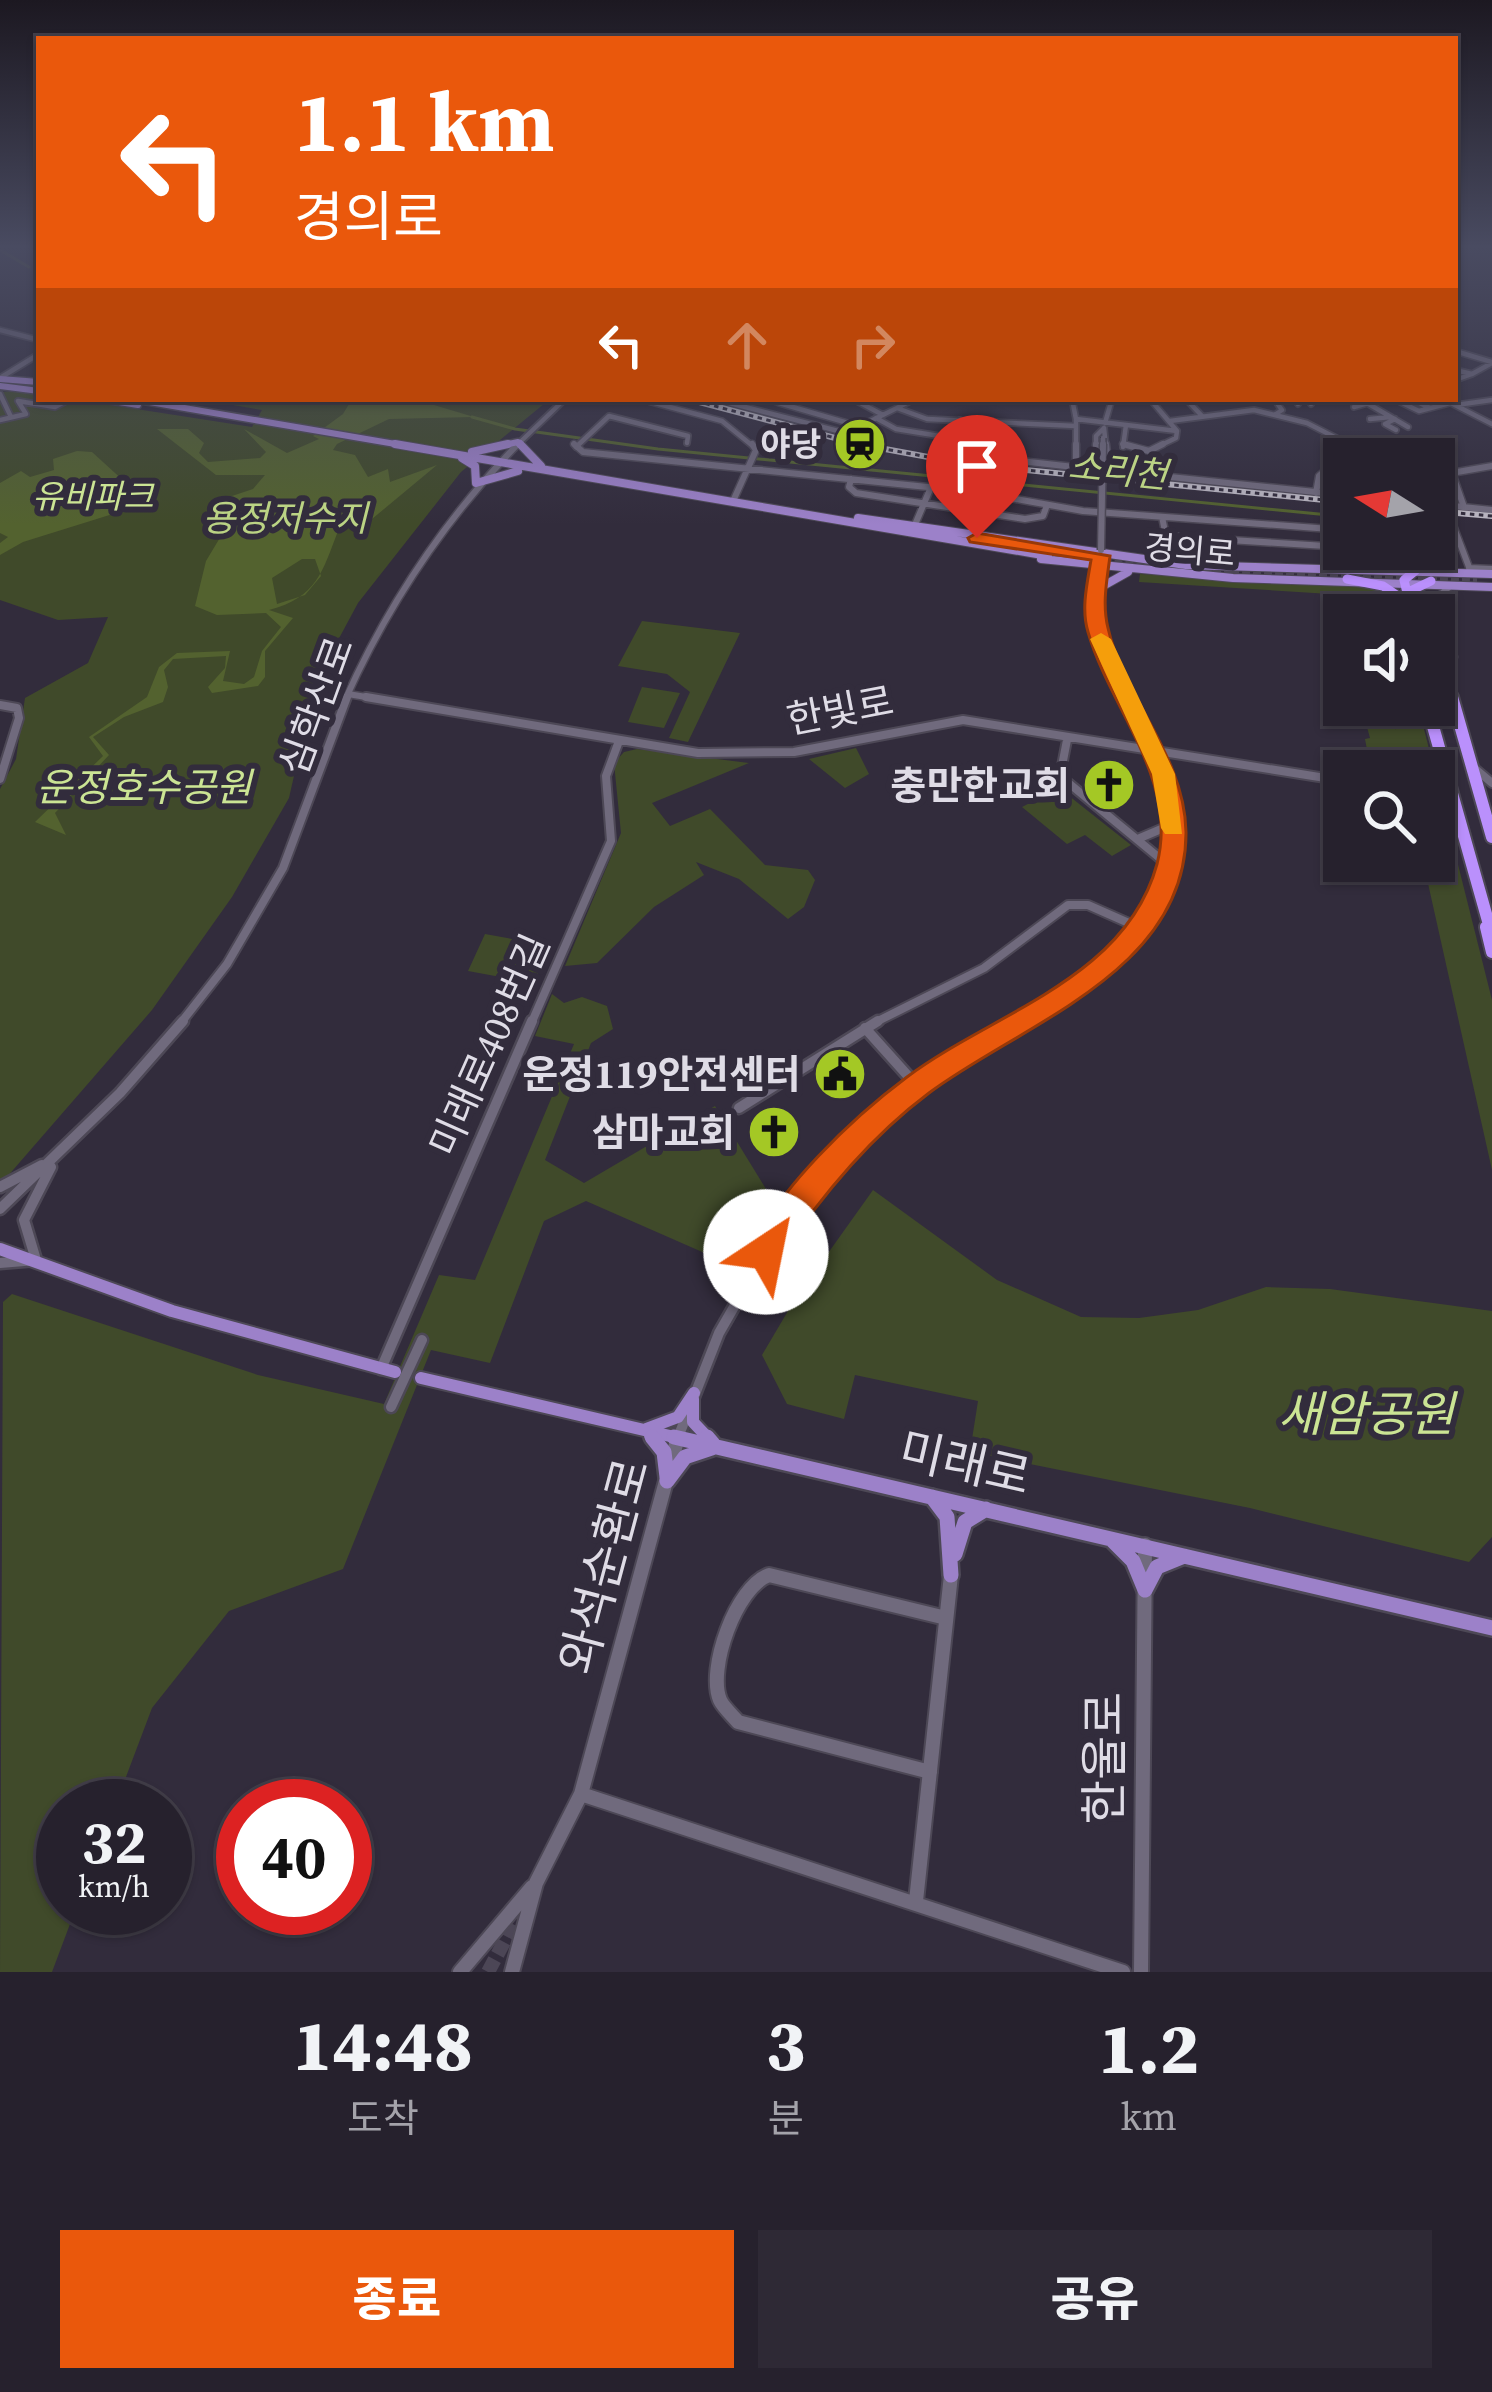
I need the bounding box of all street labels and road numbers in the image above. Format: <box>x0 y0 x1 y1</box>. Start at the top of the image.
street label: 경의로 <box>1143 524 1237 577</box>
street label: 심학산로 <box>267 630 366 783</box>
street label: 한빛로 <box>782 674 898 747</box>
street label: 미래로408번길 <box>417 926 562 1165</box>
street label: 미래로 <box>893 1416 1037 1510</box>
street label: 와석순환로 <box>544 1451 664 1681</box>
street label: 한울로 <box>1071 1692 1137 1824</box>

